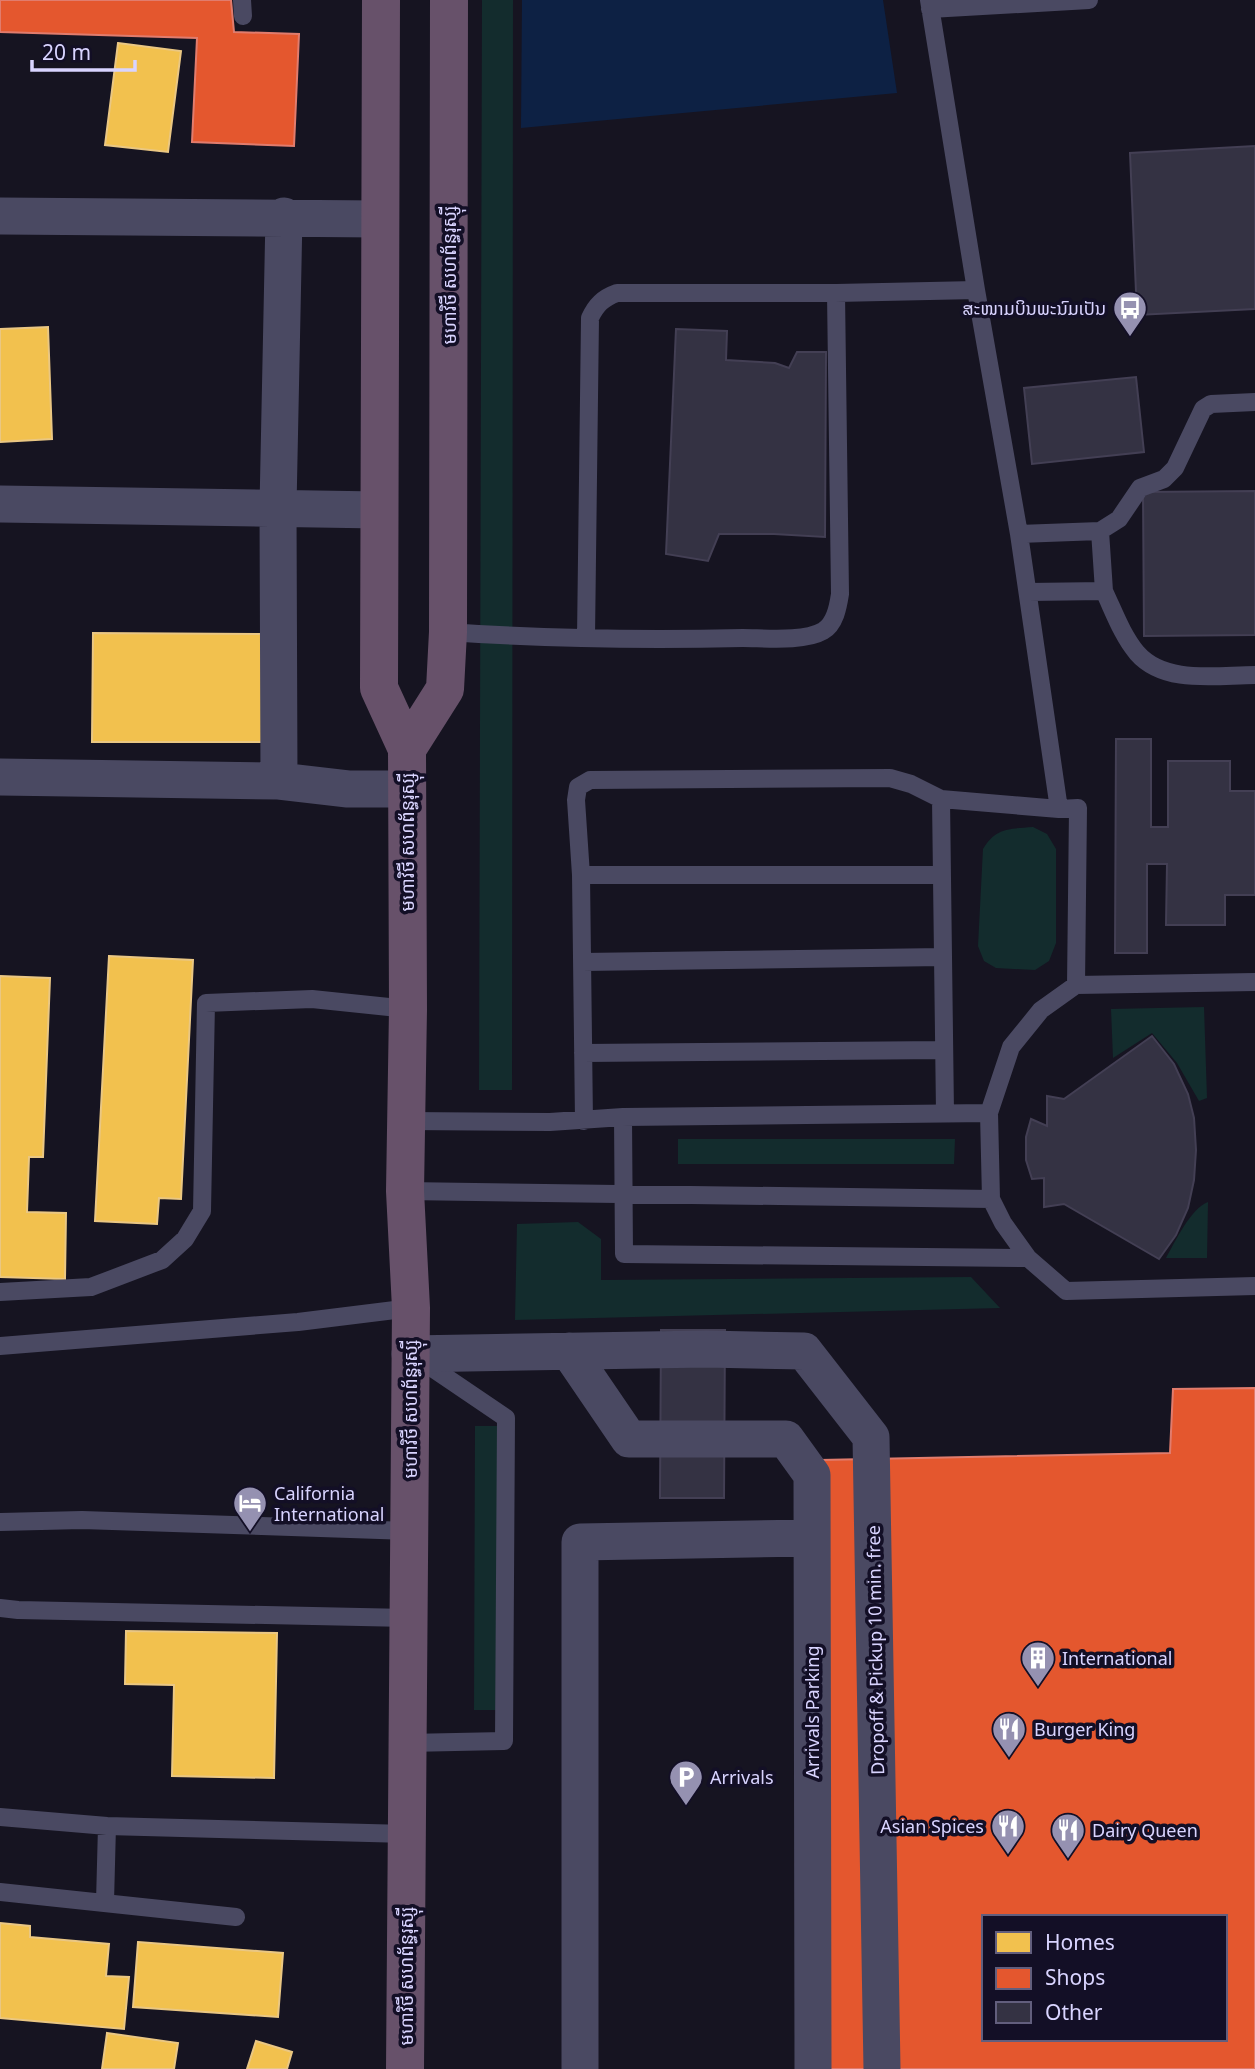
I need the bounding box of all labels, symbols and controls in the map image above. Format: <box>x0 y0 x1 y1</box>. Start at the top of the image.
scale bar <box>32 28 135 72</box>
text: 20 m <box>42 38 91 66</box>
street label: មហាវិថី សហព័ន្ធរុស្ស៊ី <box>437 206 467 344</box>
bus stop icon: ສະໜາມບິນພະນົມເປັນ <box>1111 289 1149 338</box>
place label: ສະໜາມບິນພະນົມເປັນ <box>962 296 1106 320</box>
street label: មហាវិថី សហព័ន្ធរុស្ស៊ី <box>395 773 425 911</box>
street label: មហាវិថី សហព័ន្ធរុស្ស៊ី <box>398 1340 428 1478</box>
place label: California International <box>274 1481 384 1526</box>
hotel icon: California International <box>231 1484 269 1533</box>
street label: Dropoff & Pickup 10 min. free <box>861 1525 889 1775</box>
building icon: International <box>1019 1639 1057 1688</box>
street label: Arrivals Parking <box>800 1645 824 1779</box>
place label: International <box>1062 1646 1172 1670</box>
restaurant icon: Burger King <box>990 1710 1028 1759</box>
place label: Burger King <box>1034 1717 1135 1741</box>
parking icon: Arrivals <box>667 1758 705 1807</box>
place label: Arrivals <box>710 1765 774 1789</box>
restaurant icon: Asian Spices <box>989 1807 1027 1856</box>
restaurant icon: Dairy Queen <box>1049 1811 1087 1860</box>
place label: Asian Spices <box>880 1814 984 1838</box>
place label: Dairy Queen <box>1092 1818 1198 1842</box>
street label: មហាវិថី សហព័ន្ធរុស្ស៊ី <box>394 1907 424 2045</box>
legend <box>982 1915 1227 2041</box>
text: Homes <box>1045 1928 1115 1956</box>
text: Shops <box>1045 1963 1105 1991</box>
text: Other <box>1045 1998 1103 2026</box>

